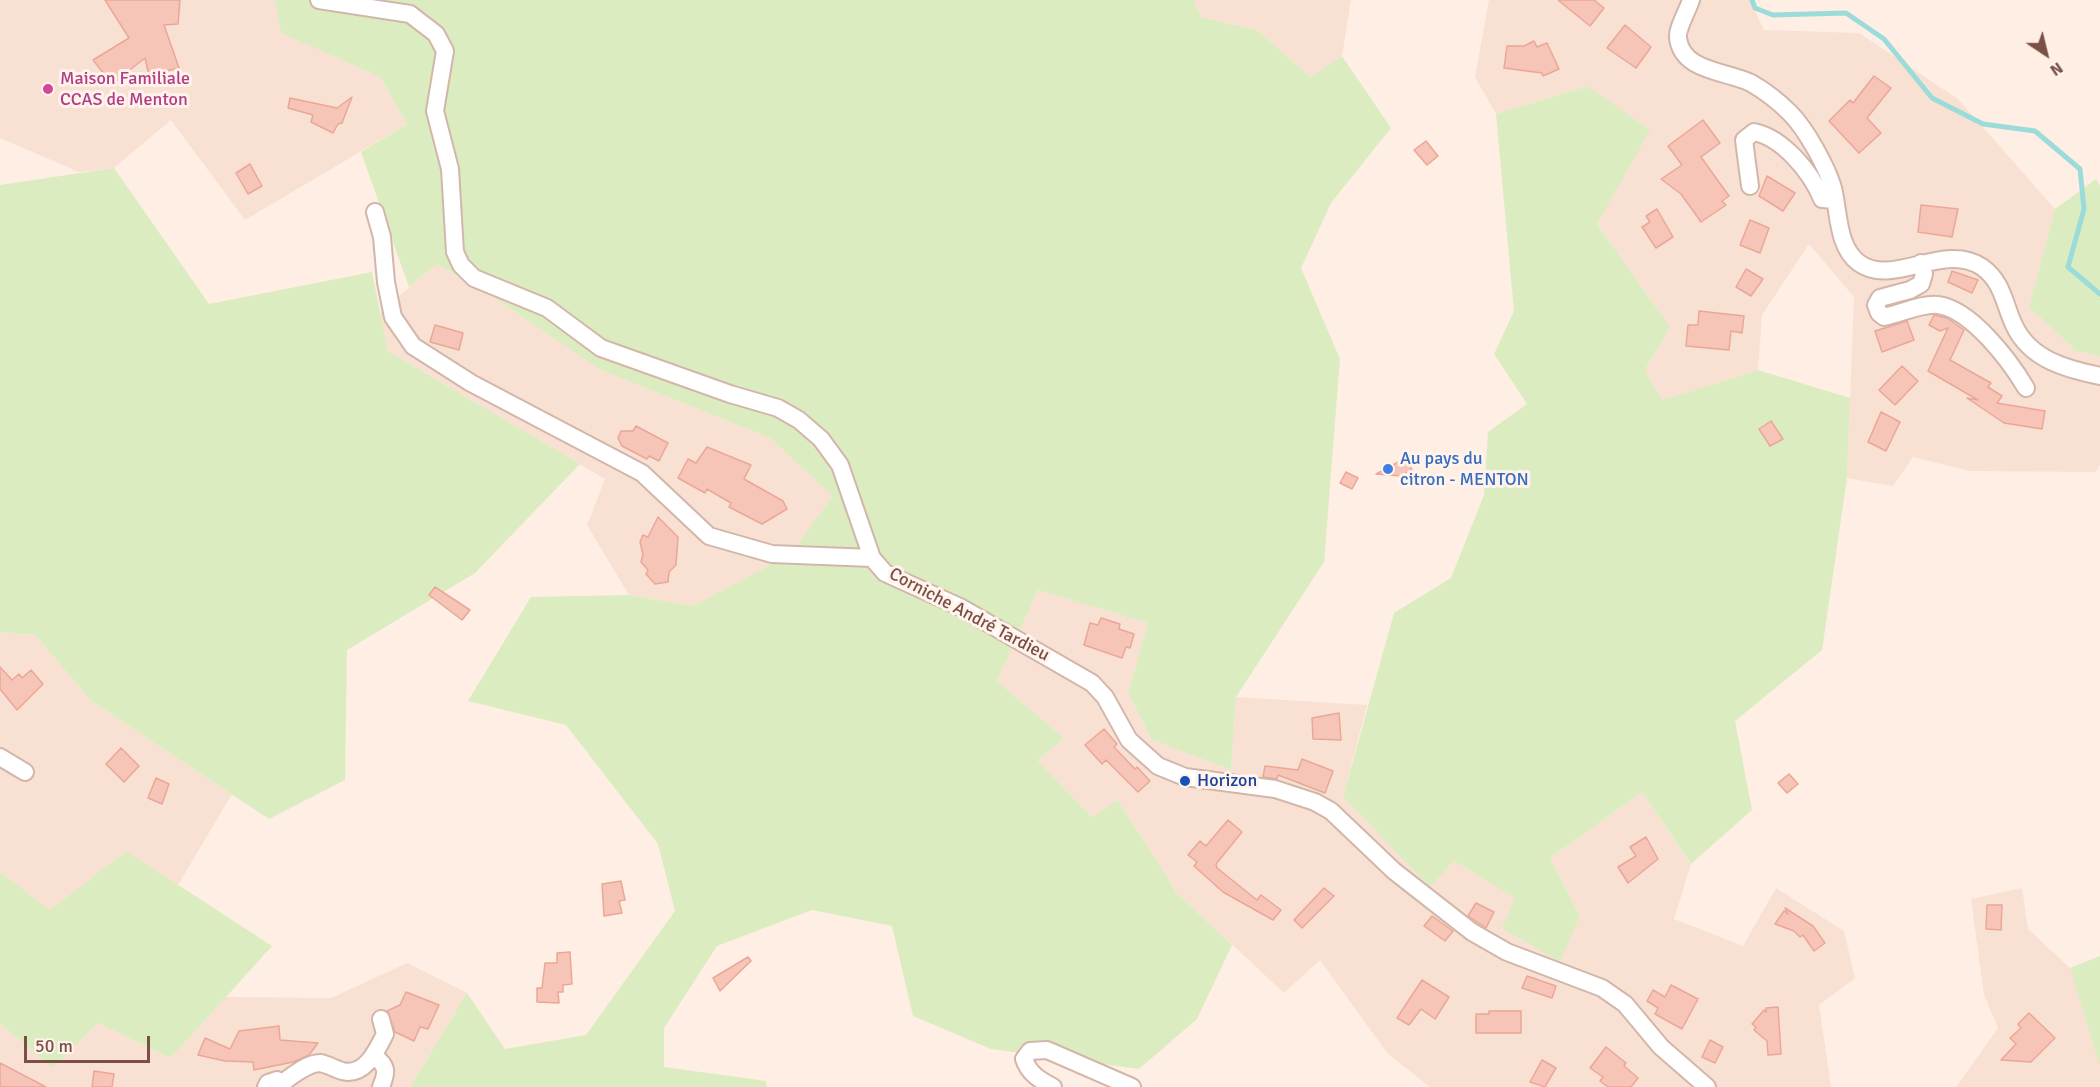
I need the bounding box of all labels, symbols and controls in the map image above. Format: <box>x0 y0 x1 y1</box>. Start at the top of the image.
north arrow <box>2016 24 2076 84</box>
text: N <box>2046 57 2067 80</box>
place label: Maison Familiale CCAS de Menton <box>60 68 190 110</box>
marker: Maison Familiale CCAS de Menton <box>41 82 55 96</box>
place label: Au pays du citron - MENTON <box>1400 448 1529 490</box>
marker: Au pays du citron - MENTON <box>1381 462 1395 476</box>
street label: Corniche André Tardieu <box>885 564 1053 666</box>
place label: Horizon <box>1197 770 1257 792</box>
marker: Horizon <box>1178 774 1192 788</box>
scale bar <box>27 1024 153 1062</box>
text: 50 m <box>35 1035 73 1057</box>

